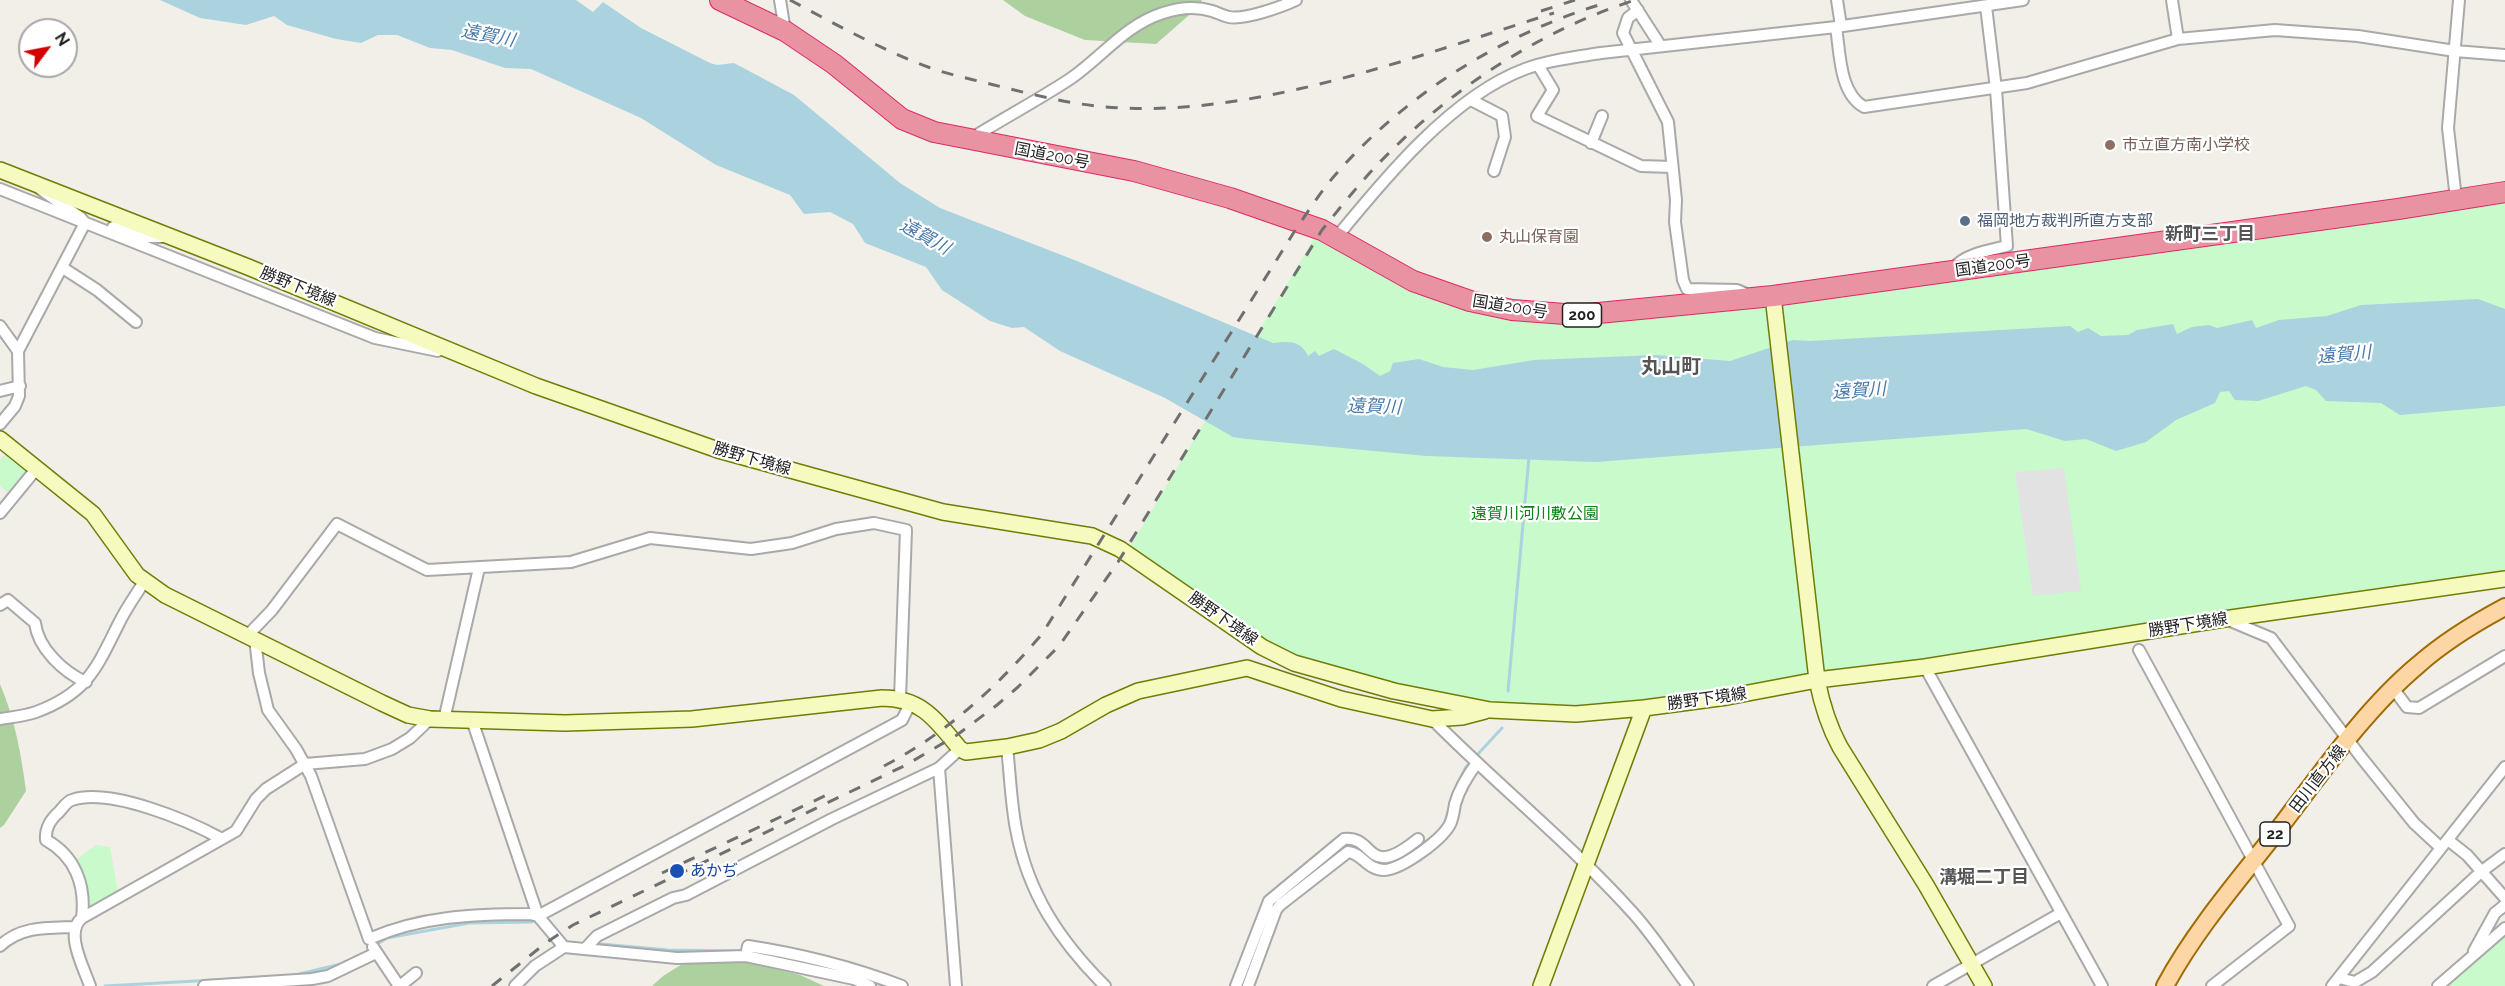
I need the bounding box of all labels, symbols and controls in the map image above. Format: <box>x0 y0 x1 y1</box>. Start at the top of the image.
north arrow <box>18 18 78 78</box>
water label: 遠賀川 <box>459 20 517 52</box>
text: N <box>51 29 73 49</box>
place label: 市立直方南小学校 <box>2122 135 2250 155</box>
marker: 市立直方南小学校 <box>2103 138 2117 152</box>
street label: 国道200号 <box>1013 139 1091 173</box>
place label: 福岡地方裁判所直方支部 <box>1977 211 2153 231</box>
water label: 遠賀川 <box>896 214 954 260</box>
marker: 福岡地方裁判所直方支部 <box>1958 214 1972 228</box>
district label: 新町三丁目 <box>2165 224 2255 246</box>
place label: 丸山保育園 <box>1499 227 1579 247</box>
marker: 丸山保育園 <box>1480 230 1494 244</box>
street label: 国道200号 <box>1954 251 2032 281</box>
street label: 勝野下境線 <box>257 263 339 311</box>
street label: 国道200号 <box>1471 292 1549 322</box>
road number: 200 <box>1562 303 1602 327</box>
water label: 遠賀川 <box>2316 342 2372 368</box>
district label: 丸山町 <box>1641 355 1701 379</box>
water label: 遠賀川 <box>1831 378 1887 404</box>
water label: 遠賀川 <box>1347 395 1401 419</box>
street label: 勝野下境線 <box>711 439 793 479</box>
park label: 遠賀川河川敷公園 <box>1471 504 1599 524</box>
street label: 勝野下境線 <box>1185 588 1261 650</box>
street label: 勝野下境線 <box>2147 609 2229 641</box>
street label: 勝野下境線 <box>1666 684 1748 714</box>
street label: 田川直方線 <box>2286 742 2350 816</box>
road number: 22 <box>2260 822 2290 846</box>
place label: あかぢ <box>690 861 738 881</box>
marker: あかぢ <box>668 862 686 880</box>
district label: 溝堀二丁目 <box>1939 867 2029 889</box>

